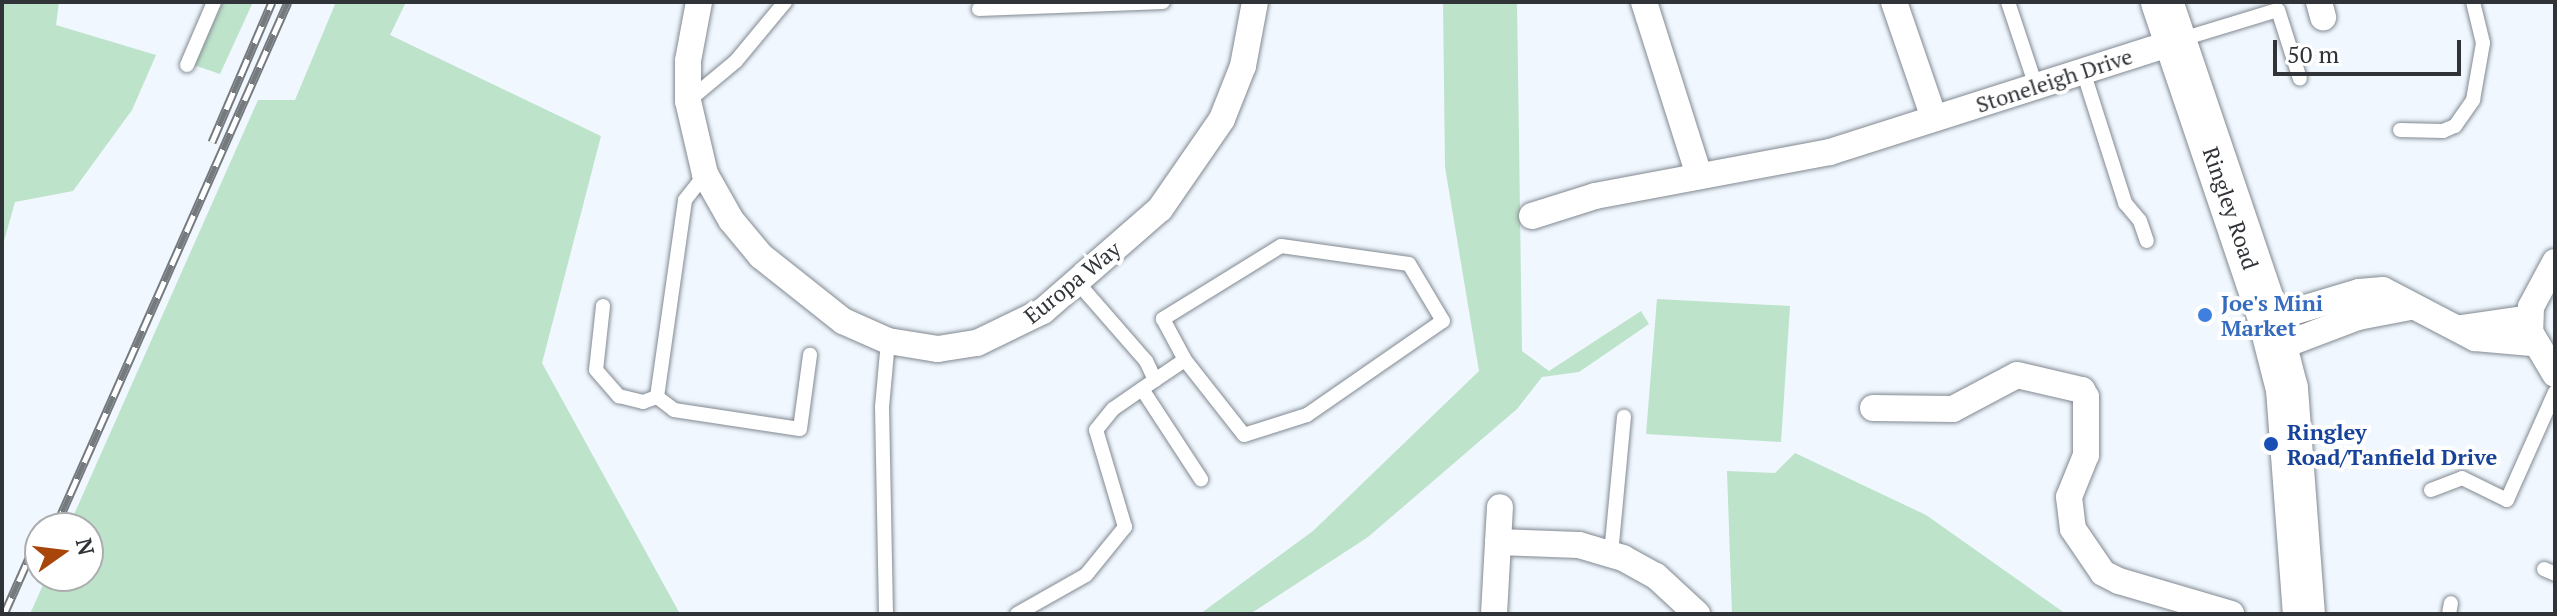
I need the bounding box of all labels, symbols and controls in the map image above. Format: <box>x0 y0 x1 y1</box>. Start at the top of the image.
scale bar <box>2277 24 2465 74</box>
text: 50 m <box>2287 38 2339 70</box>
street label: Stoneleigh Drive <box>1972 42 2136 118</box>
street label: Ringley Road <box>2198 143 2264 273</box>
street label: Europa Way <box>1019 235 1125 329</box>
place label: Joe's Mini Market <box>2221 289 2323 340</box>
marker: Joe's Mini Market <box>2196 306 2214 324</box>
place label: Ringley Road/Tanfield Drive <box>2287 418 2497 470</box>
marker: Ringley Road/Tanfield Drive <box>2262 435 2280 453</box>
north arrow <box>24 512 104 592</box>
text: N <box>70 535 102 558</box>

